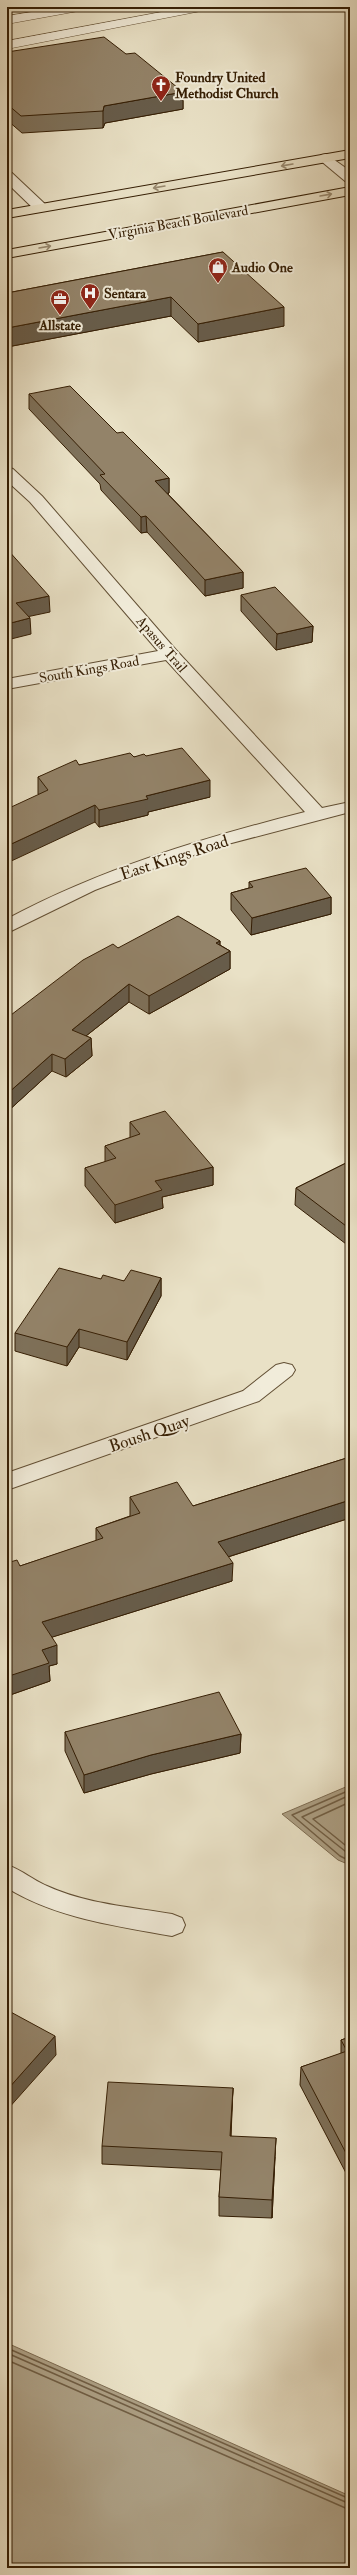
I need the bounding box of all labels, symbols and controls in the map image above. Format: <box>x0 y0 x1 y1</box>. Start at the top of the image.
place label: Foundry United Methodist Church <box>174 69 279 102</box>
church icon: Foundry United Methodist Church <box>150 74 172 102</box>
one-way arrow <box>281 161 294 169</box>
one-way arrow <box>153 184 166 192</box>
one-way arrow <box>319 191 332 199</box>
street label: Virginia Beach Boulevard <box>107 202 250 243</box>
one-way arrow <box>38 242 51 250</box>
shop icon: Audio One <box>207 256 229 284</box>
place label: Audio One <box>231 259 293 276</box>
hospital icon: Sentara <box>79 282 101 310</box>
place label: Sentara <box>104 285 147 302</box>
office icon: Allstate <box>49 288 71 316</box>
place label: Allstate <box>38 317 81 334</box>
street label: Apasus Trail <box>131 612 191 677</box>
street label: South Kings Road <box>38 652 140 687</box>
street label: East Kings Road <box>117 830 232 885</box>
street label: Boush Quay <box>106 1410 193 1458</box>

